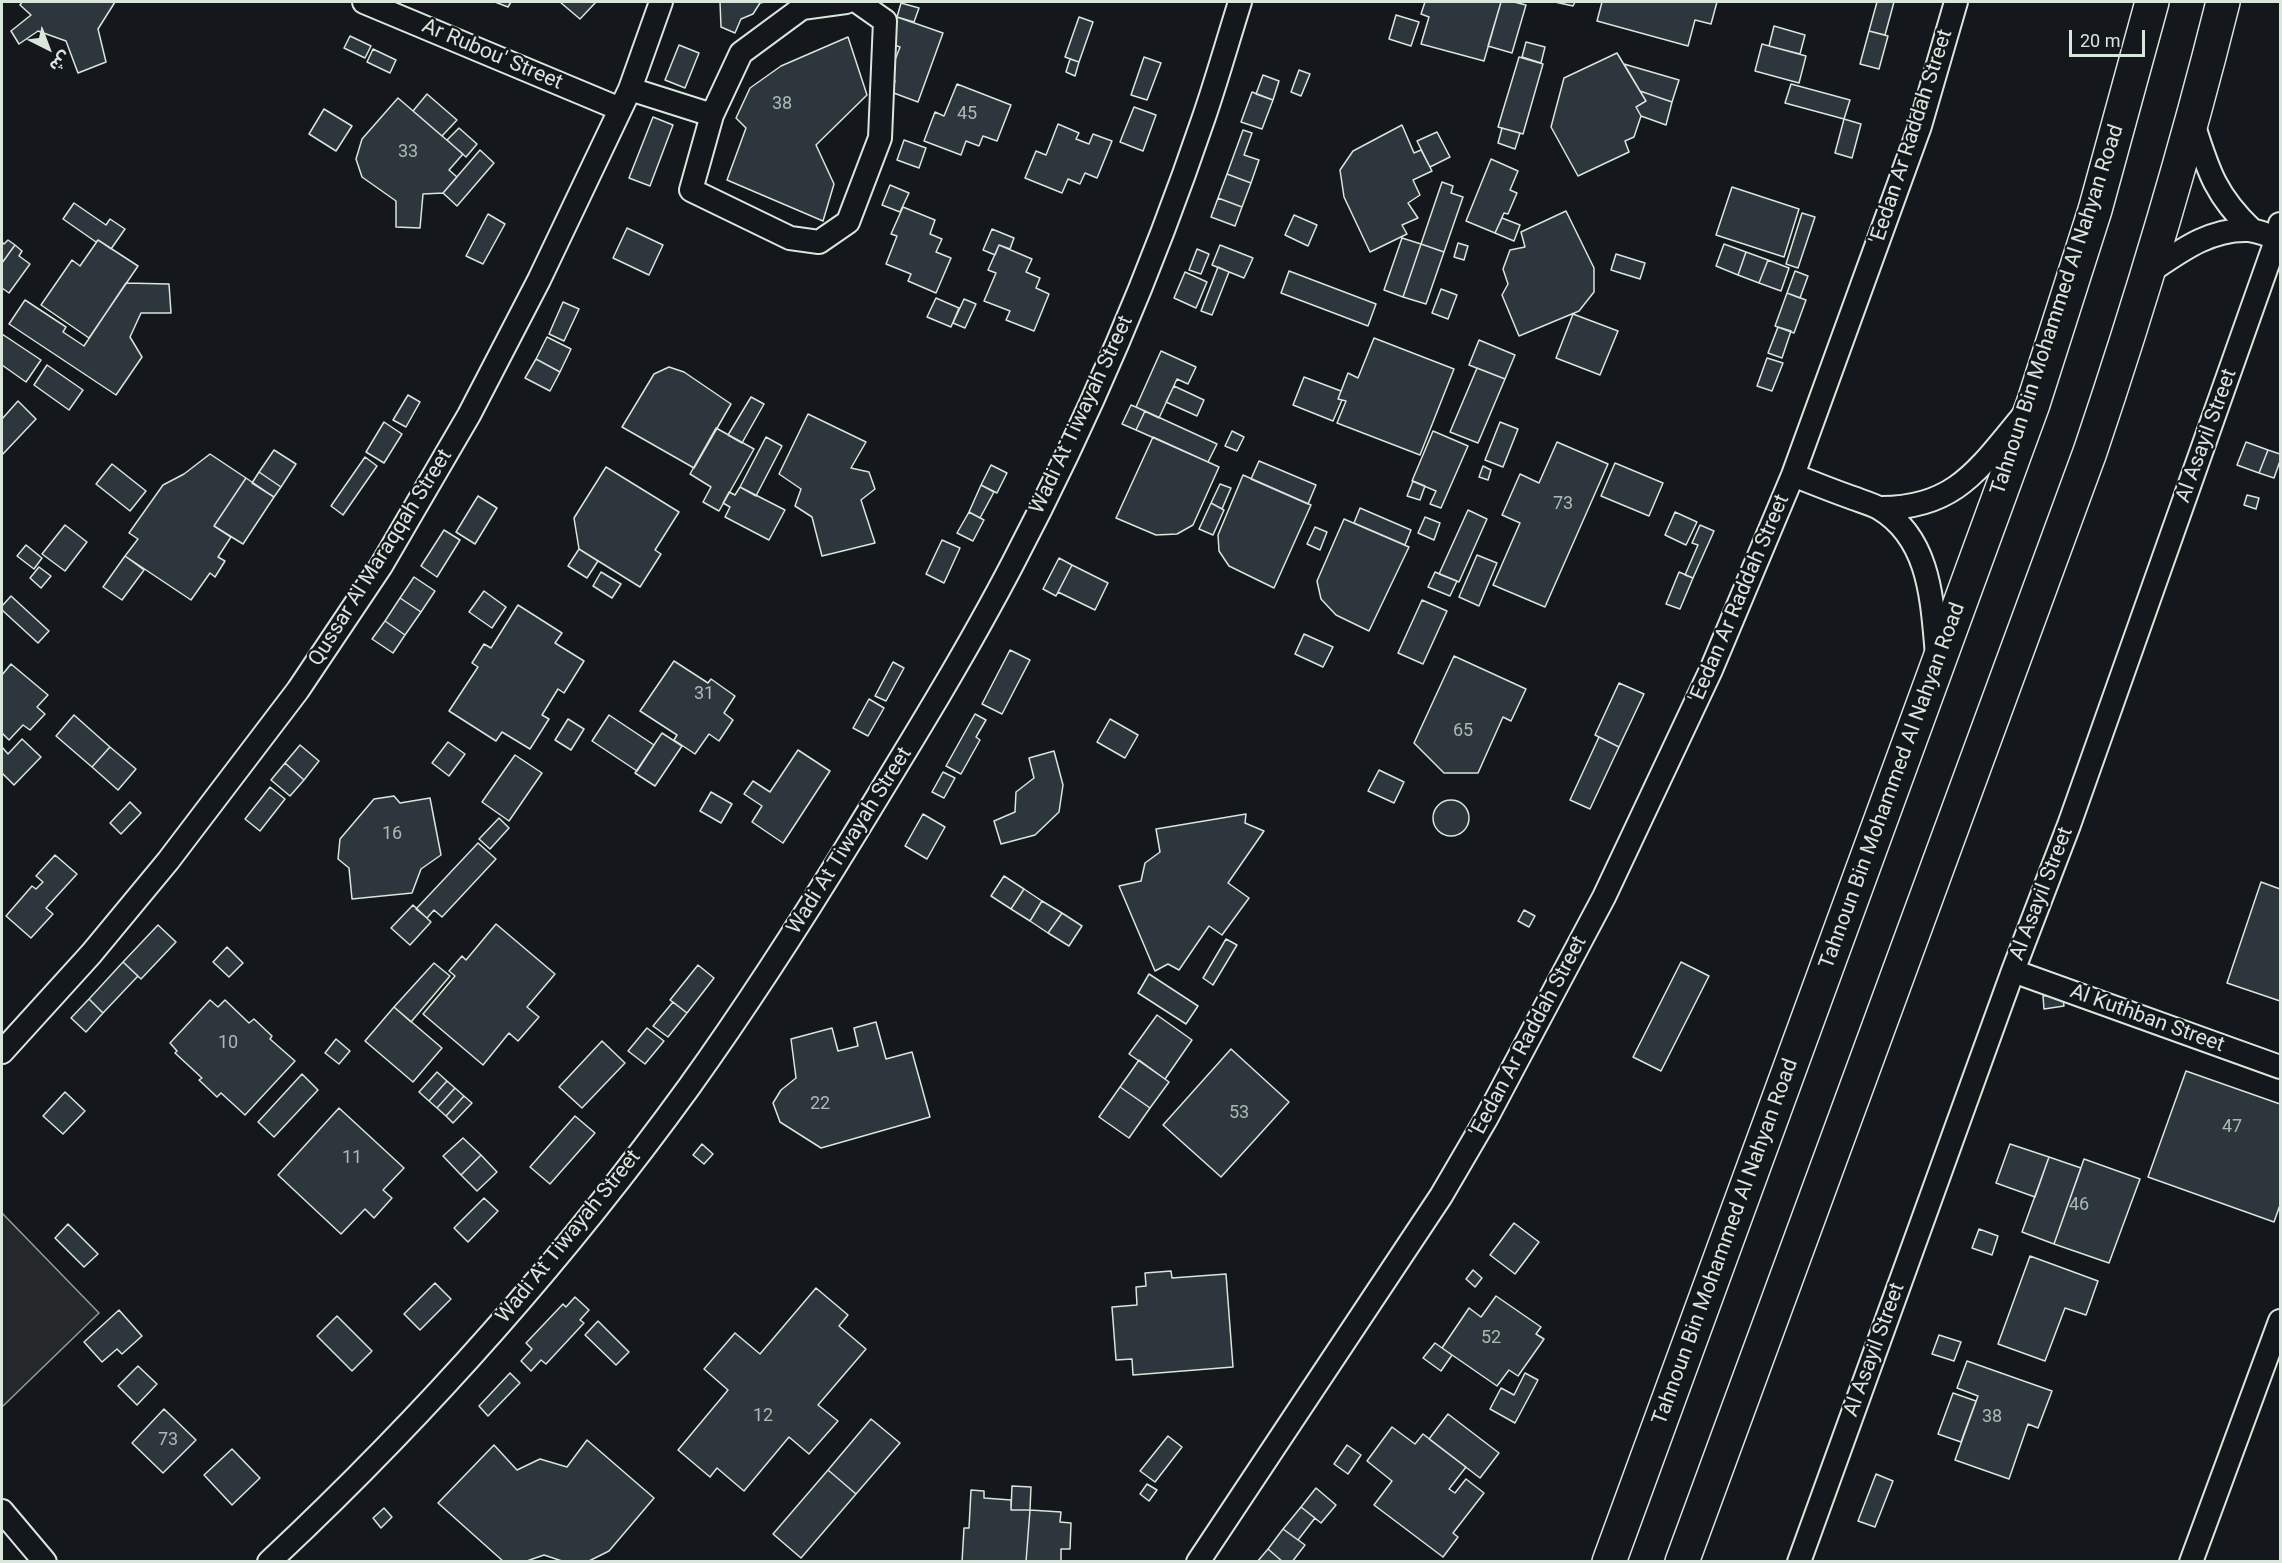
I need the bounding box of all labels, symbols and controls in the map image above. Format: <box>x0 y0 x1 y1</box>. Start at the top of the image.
street label: Ar Rubou' Street <box>418 14 566 96</box>
north arrow <box>18 18 78 78</box>
scale bar <box>2072 18 2148 56</box>
street label: 'Eedan Ar Raddah Street <box>1865 26 1959 248</box>
text: 20 m <box>2080 30 2120 51</box>
text: ش <box>46 47 75 76</box>
house number: 38 <box>772 93 792 115</box>
house number: 45 <box>957 103 977 125</box>
street label: Tahnoun Bin Mohammed Al Nahyan Road <box>1986 122 2130 498</box>
house number: 33 <box>398 141 418 163</box>
street label: Wadi At Tiwayah Street <box>1025 312 1139 518</box>
street label: Al Asayil Street <box>2171 366 2243 506</box>
street label: Qussar Al Maraqqah Street <box>304 445 458 671</box>
street label: 'Eedan Ar Raddah Street <box>1685 491 1795 707</box>
house number: 73 <box>1553 493 1573 515</box>
street label: Tahnoun Bin Mohammed Al Nahyan Road <box>1815 599 1971 973</box>
house number: 31 <box>694 683 714 705</box>
house number: 65 <box>1453 720 1473 742</box>
street label: Wadi At Tiwayah Street <box>782 743 918 939</box>
house number: 16 <box>382 823 402 845</box>
street label: Al Asayil Street <box>2005 824 2079 964</box>
street label: 'Eedan Ar Raddah Street <box>1465 932 1593 1142</box>
street label: Al Kuthban Street <box>2066 979 2228 1059</box>
house number: 10 <box>218 1032 238 1054</box>
street label: Tahnoun Bin Mohammed Al Nahyan Road <box>1648 1055 1804 1429</box>
house number: 22 <box>810 1093 830 1115</box>
house number: 53 <box>1229 1102 1249 1124</box>
house number: 47 <box>2222 1116 2242 1138</box>
street label: Wadi At Tiwayah Street <box>491 1145 647 1329</box>
house number: 11 <box>342 1147 362 1169</box>
house number: 46 <box>2069 1194 2089 1216</box>
street label: Al Asayil Street <box>1839 1280 1911 1420</box>
house number: 52 <box>1481 1327 1501 1349</box>
house number: 12 <box>753 1405 773 1427</box>
house number: 38 <box>1982 1406 2002 1428</box>
house number: 73 <box>158 1429 178 1451</box>

